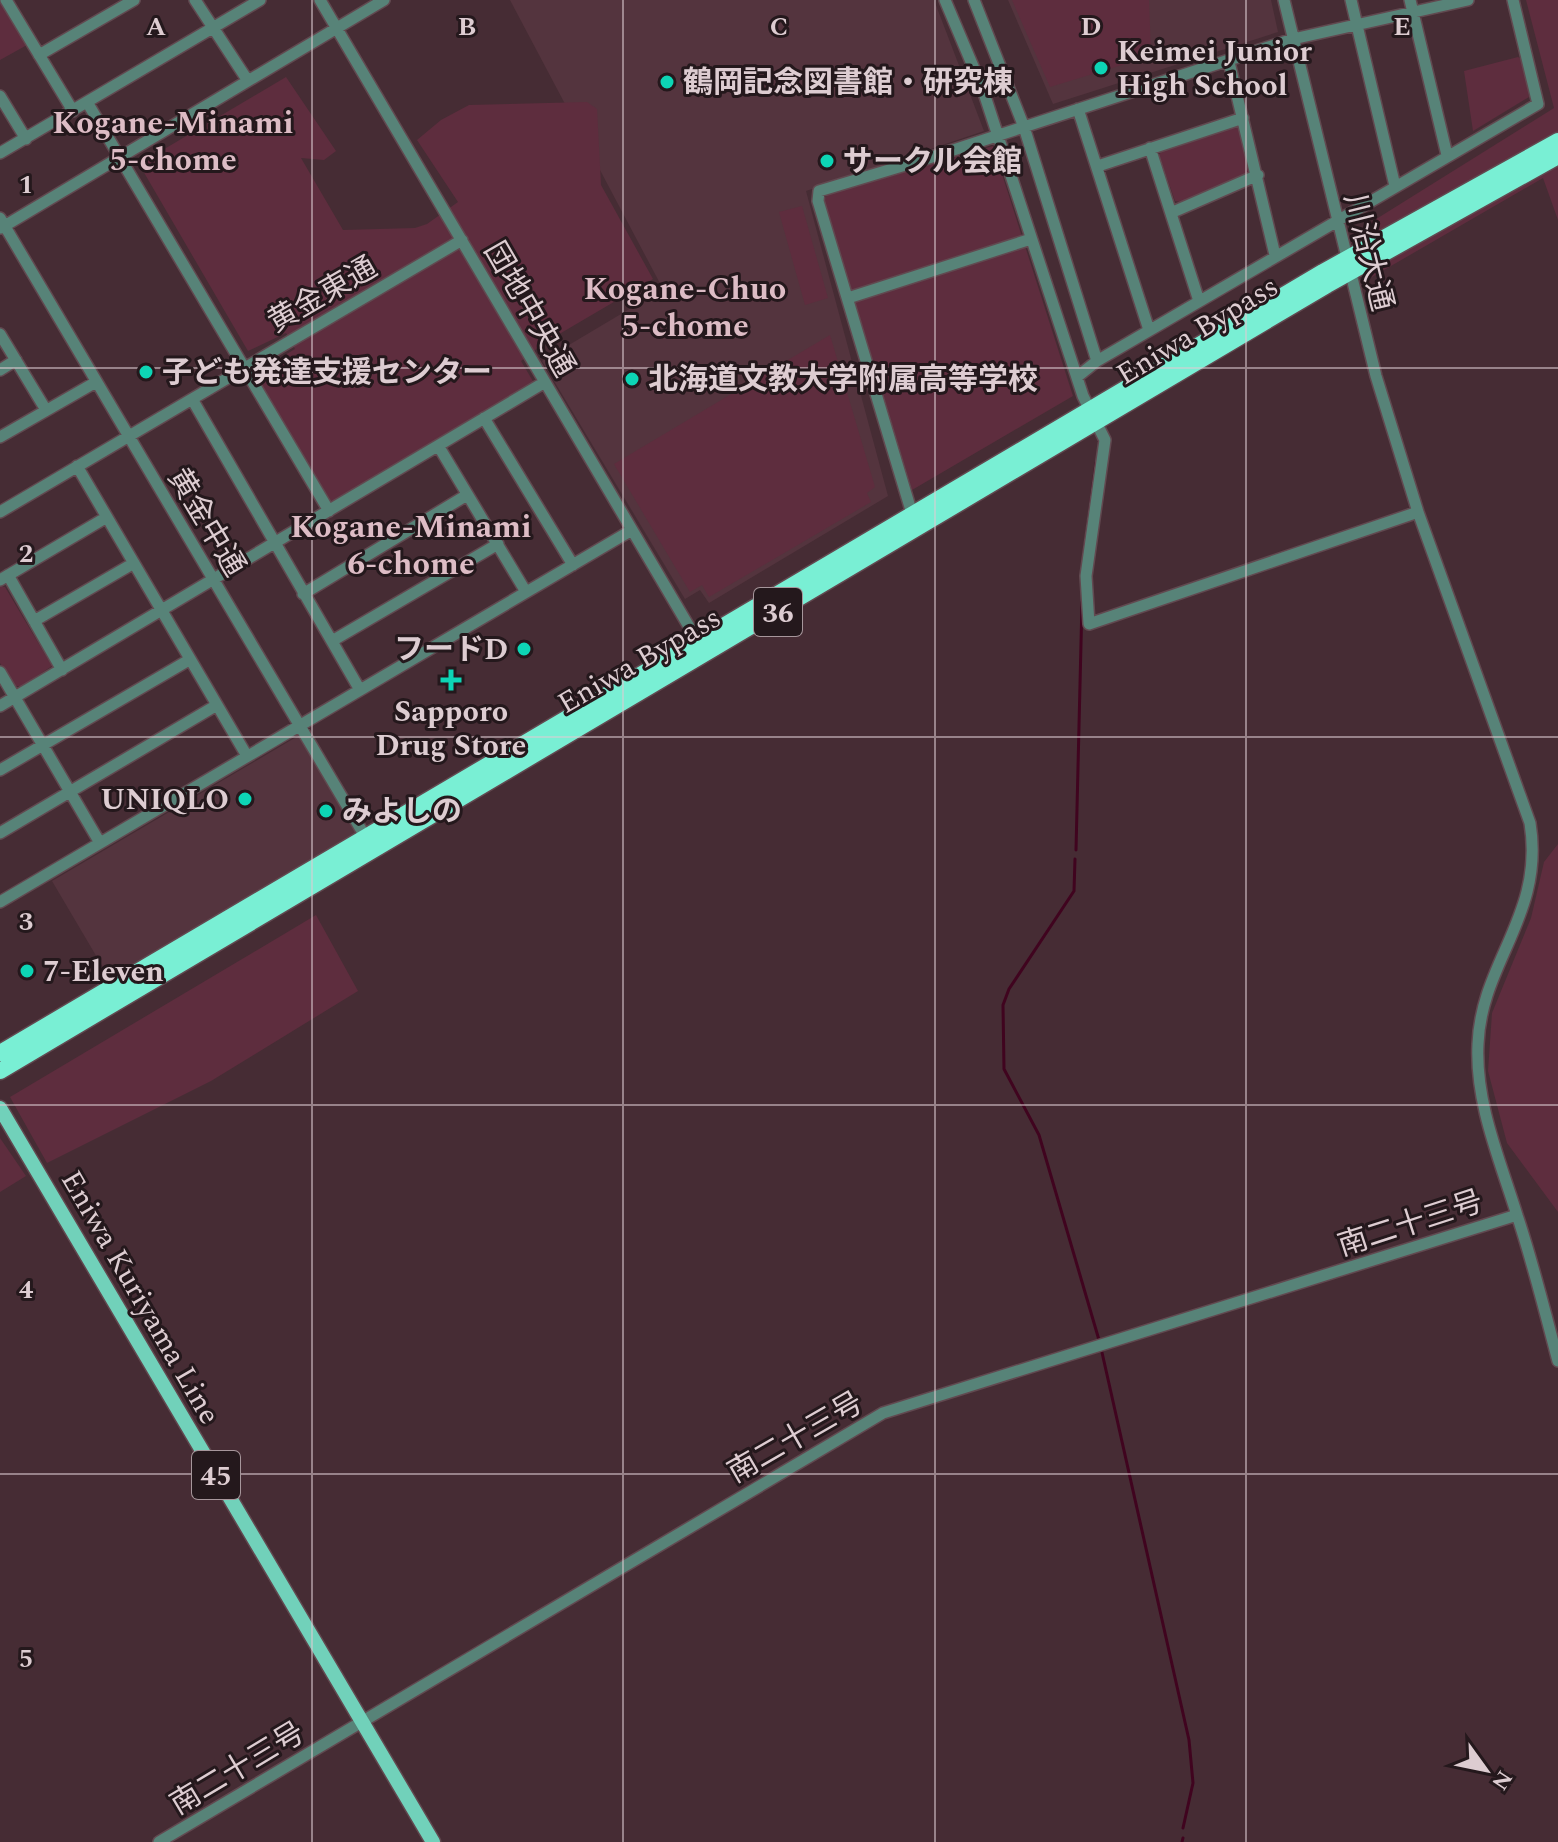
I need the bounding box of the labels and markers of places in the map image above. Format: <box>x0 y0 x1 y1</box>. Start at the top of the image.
place label: Keimei Junior High School <box>1117 29 1312 109</box>
marker: Keimei Junior High School <box>1092 59 1110 77</box>
place label: 鶴岡記念図書館・研究棟 <box>683 60 1013 106</box>
marker: 鶴岡記念図書館・研究棟 <box>658 73 676 91</box>
place label: サークル会館 <box>843 139 1022 185</box>
marker: サークル会館 <box>818 152 836 170</box>
place label: 子ども発達支援センター <box>162 350 492 396</box>
place label: 北海道文教大学附属高等学校 <box>648 357 1038 403</box>
marker: 子ども発達支援センター <box>137 363 155 381</box>
marker: 北海道文教大学附属高等学校 <box>623 370 641 388</box>
place label: フードD <box>394 627 508 673</box>
marker: フードD <box>515 640 533 658</box>
marker: Sapporo Drug Store <box>442 671 460 689</box>
place label: Sapporo Drug Store <box>376 689 526 769</box>
place label: UNIQLO <box>100 777 229 823</box>
place label: みよしの <box>342 789 462 835</box>
marker: UNIQLO <box>236 790 254 808</box>
marker: みよしの <box>317 802 335 820</box>
place label: 7-Eleven <box>43 949 164 995</box>
marker: 7-Eleven <box>18 962 36 980</box>

